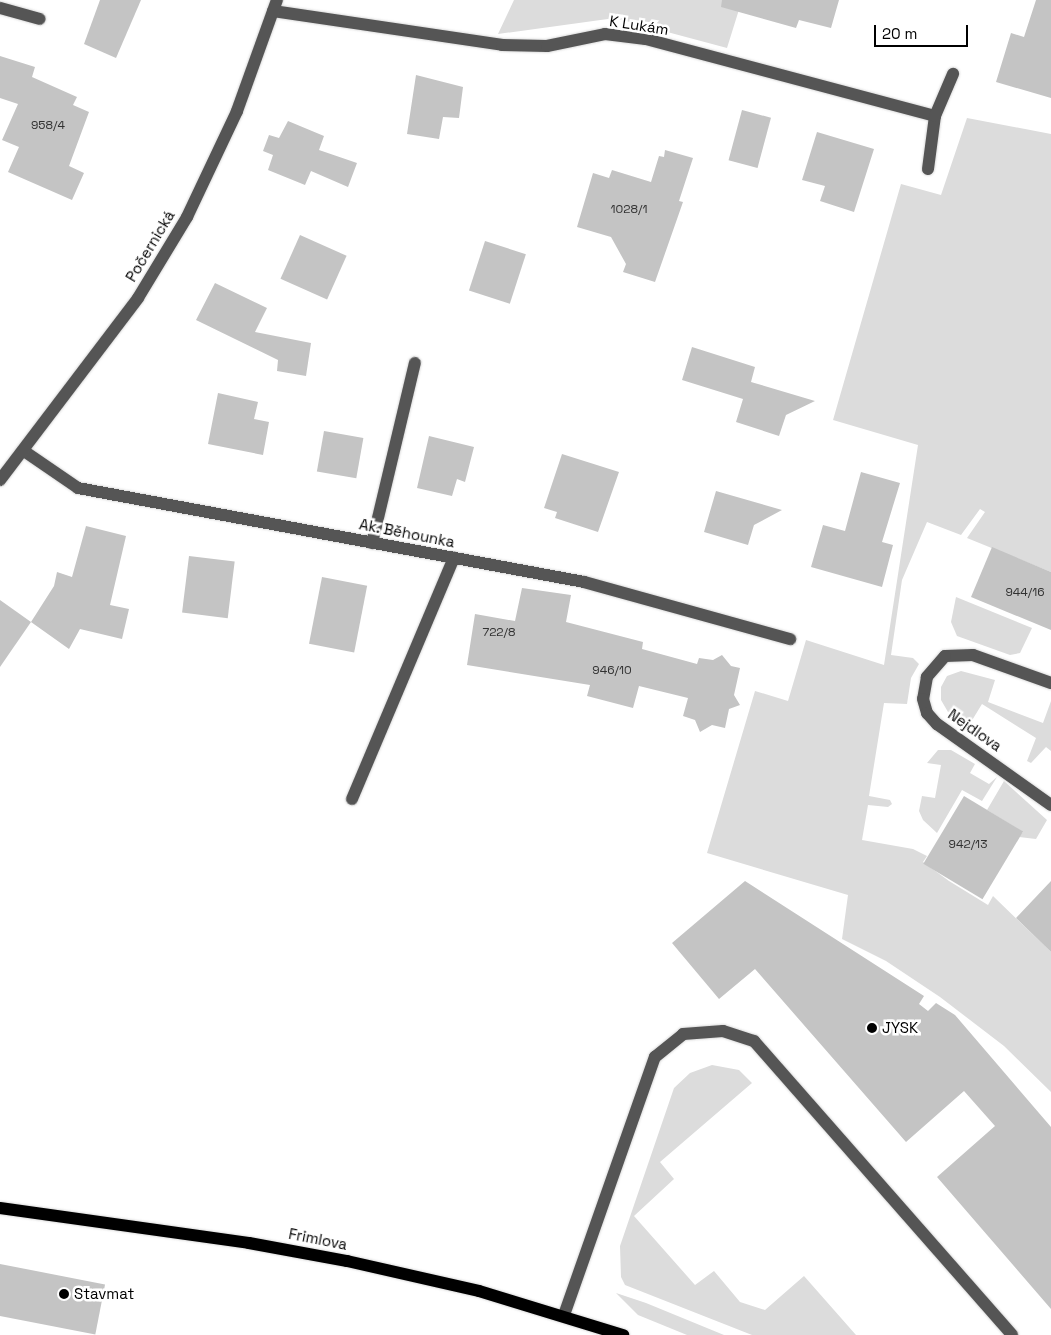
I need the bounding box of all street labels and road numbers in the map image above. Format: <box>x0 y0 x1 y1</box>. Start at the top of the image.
street label: K Lukám <box>608 11 670 39</box>
street label: Počernická <box>122 207 178 285</box>
street label: Ak. Běhounka <box>358 515 456 551</box>
street label: Nejdlova <box>945 705 1005 755</box>
street label: Frimlova <box>287 1224 349 1254</box>

